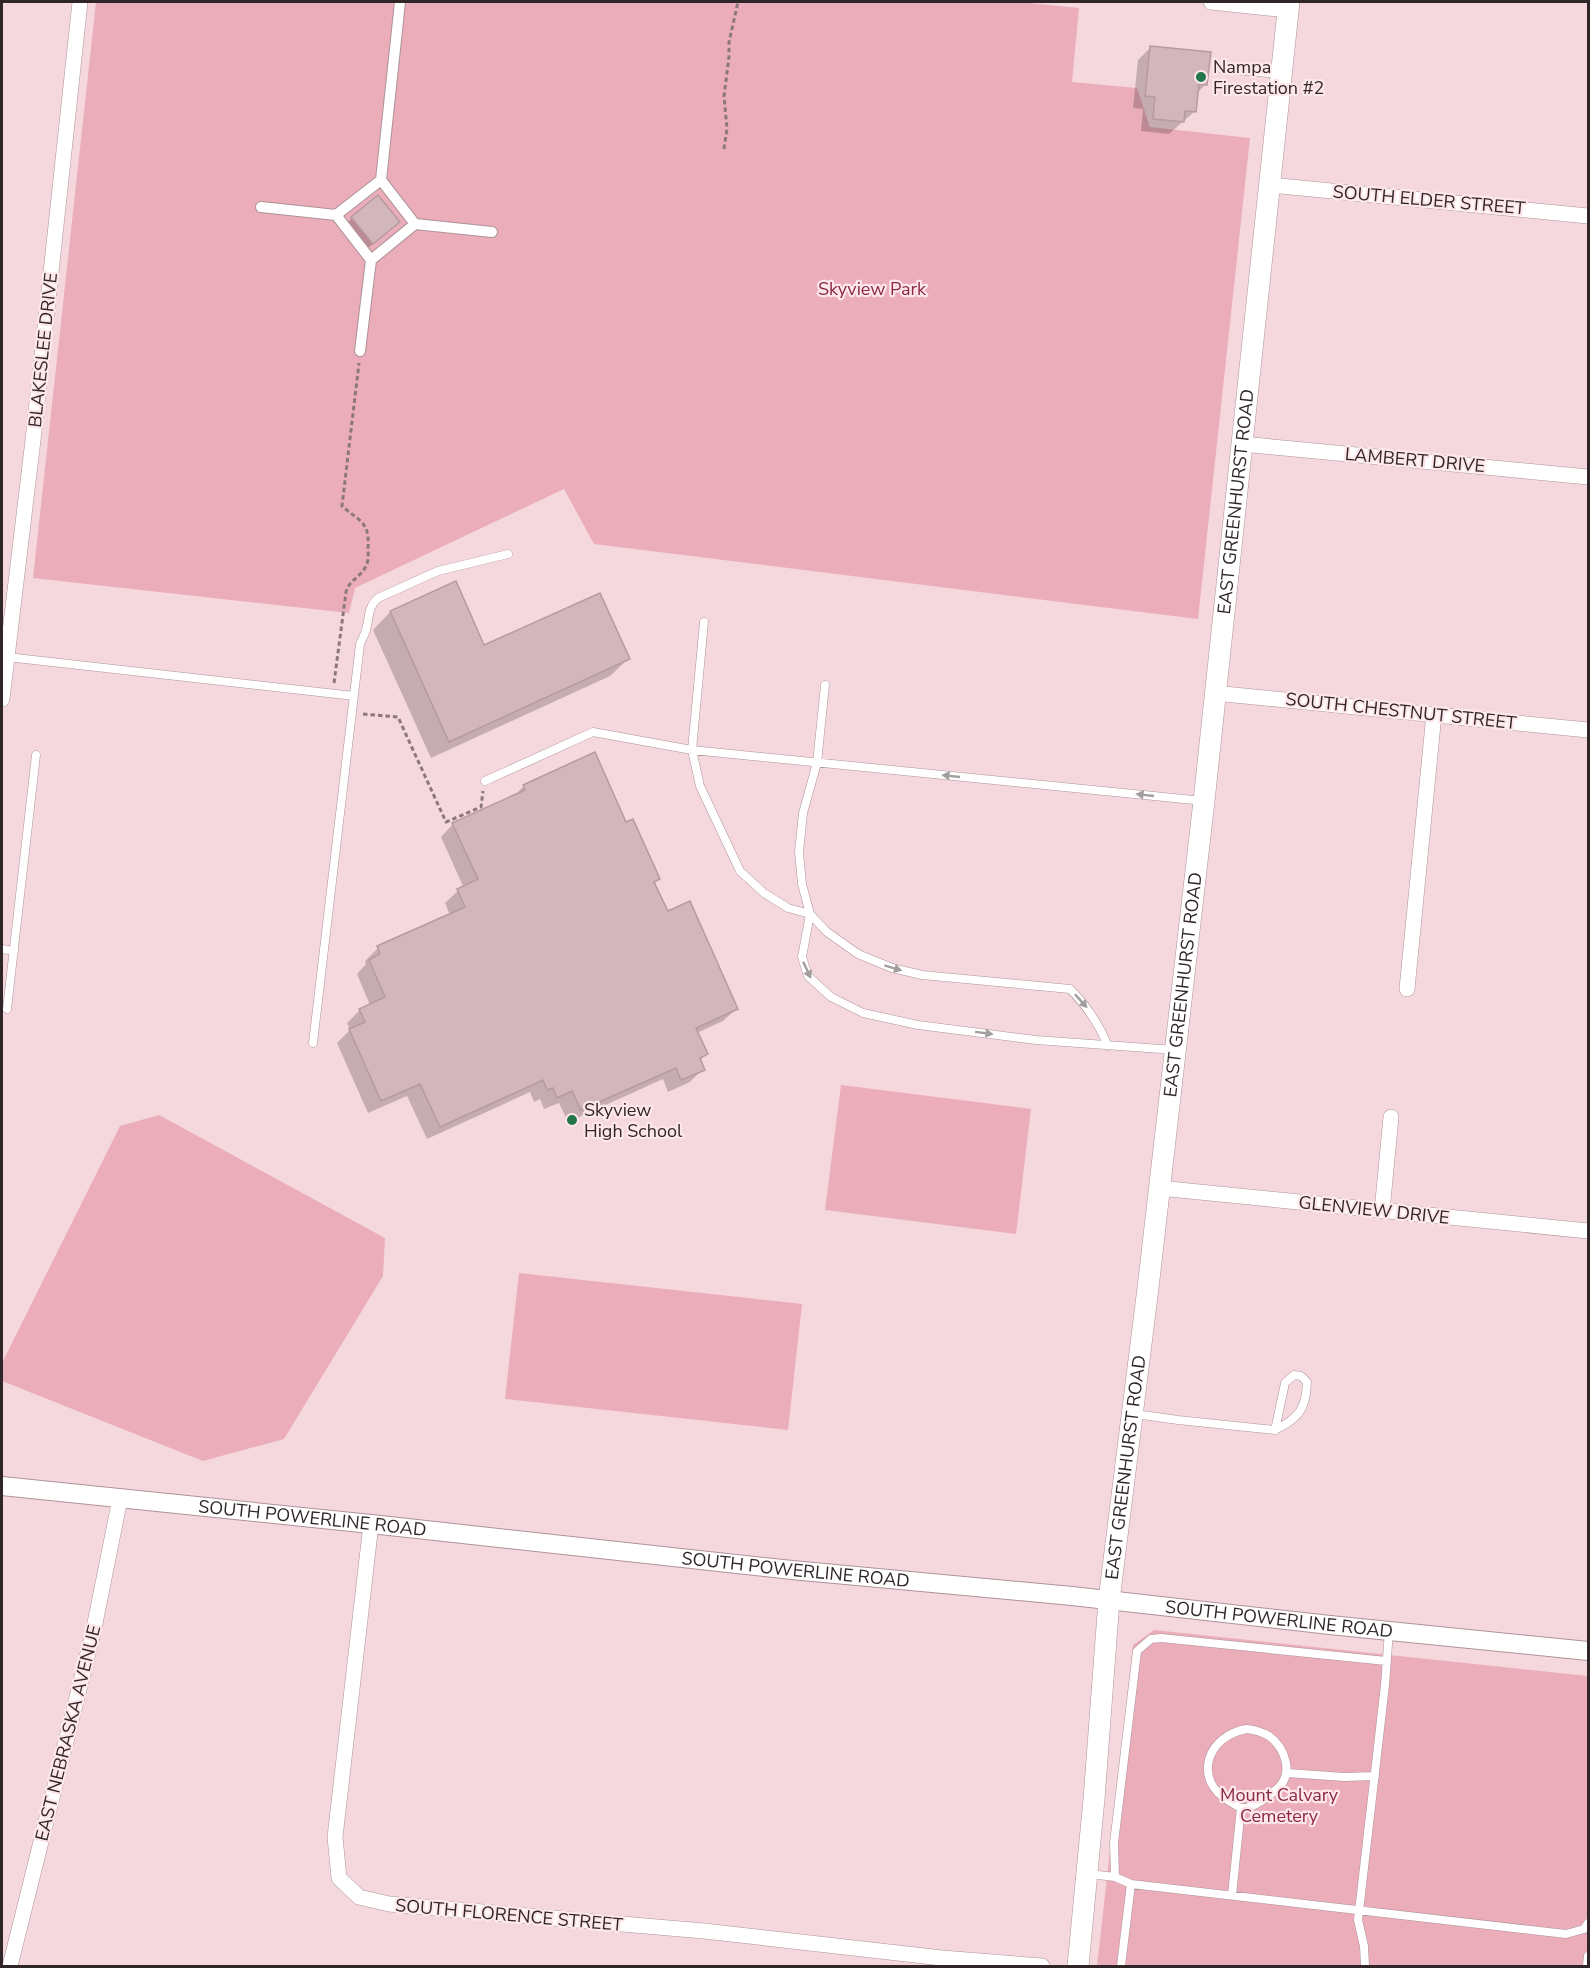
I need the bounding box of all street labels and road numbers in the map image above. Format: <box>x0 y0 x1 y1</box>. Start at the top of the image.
street label: SOUTH ELDER STREET <box>1332 180 1526 220</box>
street label: BLAKESLEE DRIVE <box>23 271 63 429</box>
street label: EAST GREENHURST ROAD <box>1212 388 1260 615</box>
street label: LAMBERT DRIVE <box>1344 442 1486 478</box>
street label: SOUTH CHESTNUT STREET <box>1284 687 1518 735</box>
street label: EAST GREENHURST ROAD <box>1158 871 1208 1098</box>
street label: GLENVIEW DRIVE <box>1297 1190 1451 1230</box>
street label: EAST GREENHURST ROAD <box>1100 1354 1152 1581</box>
street label: SOUTH POWERLINE ROAD <box>197 1494 428 1542</box>
street label: SOUTH POWERLINE ROAD <box>680 1546 911 1593</box>
street label: SOUTH POWERLINE ROAD <box>1164 1595 1394 1643</box>
street label: EAST NEBRASKA AVENUE <box>30 1622 106 1844</box>
street label: SOUTH FLORENCE STREET <box>394 1893 624 1937</box>

